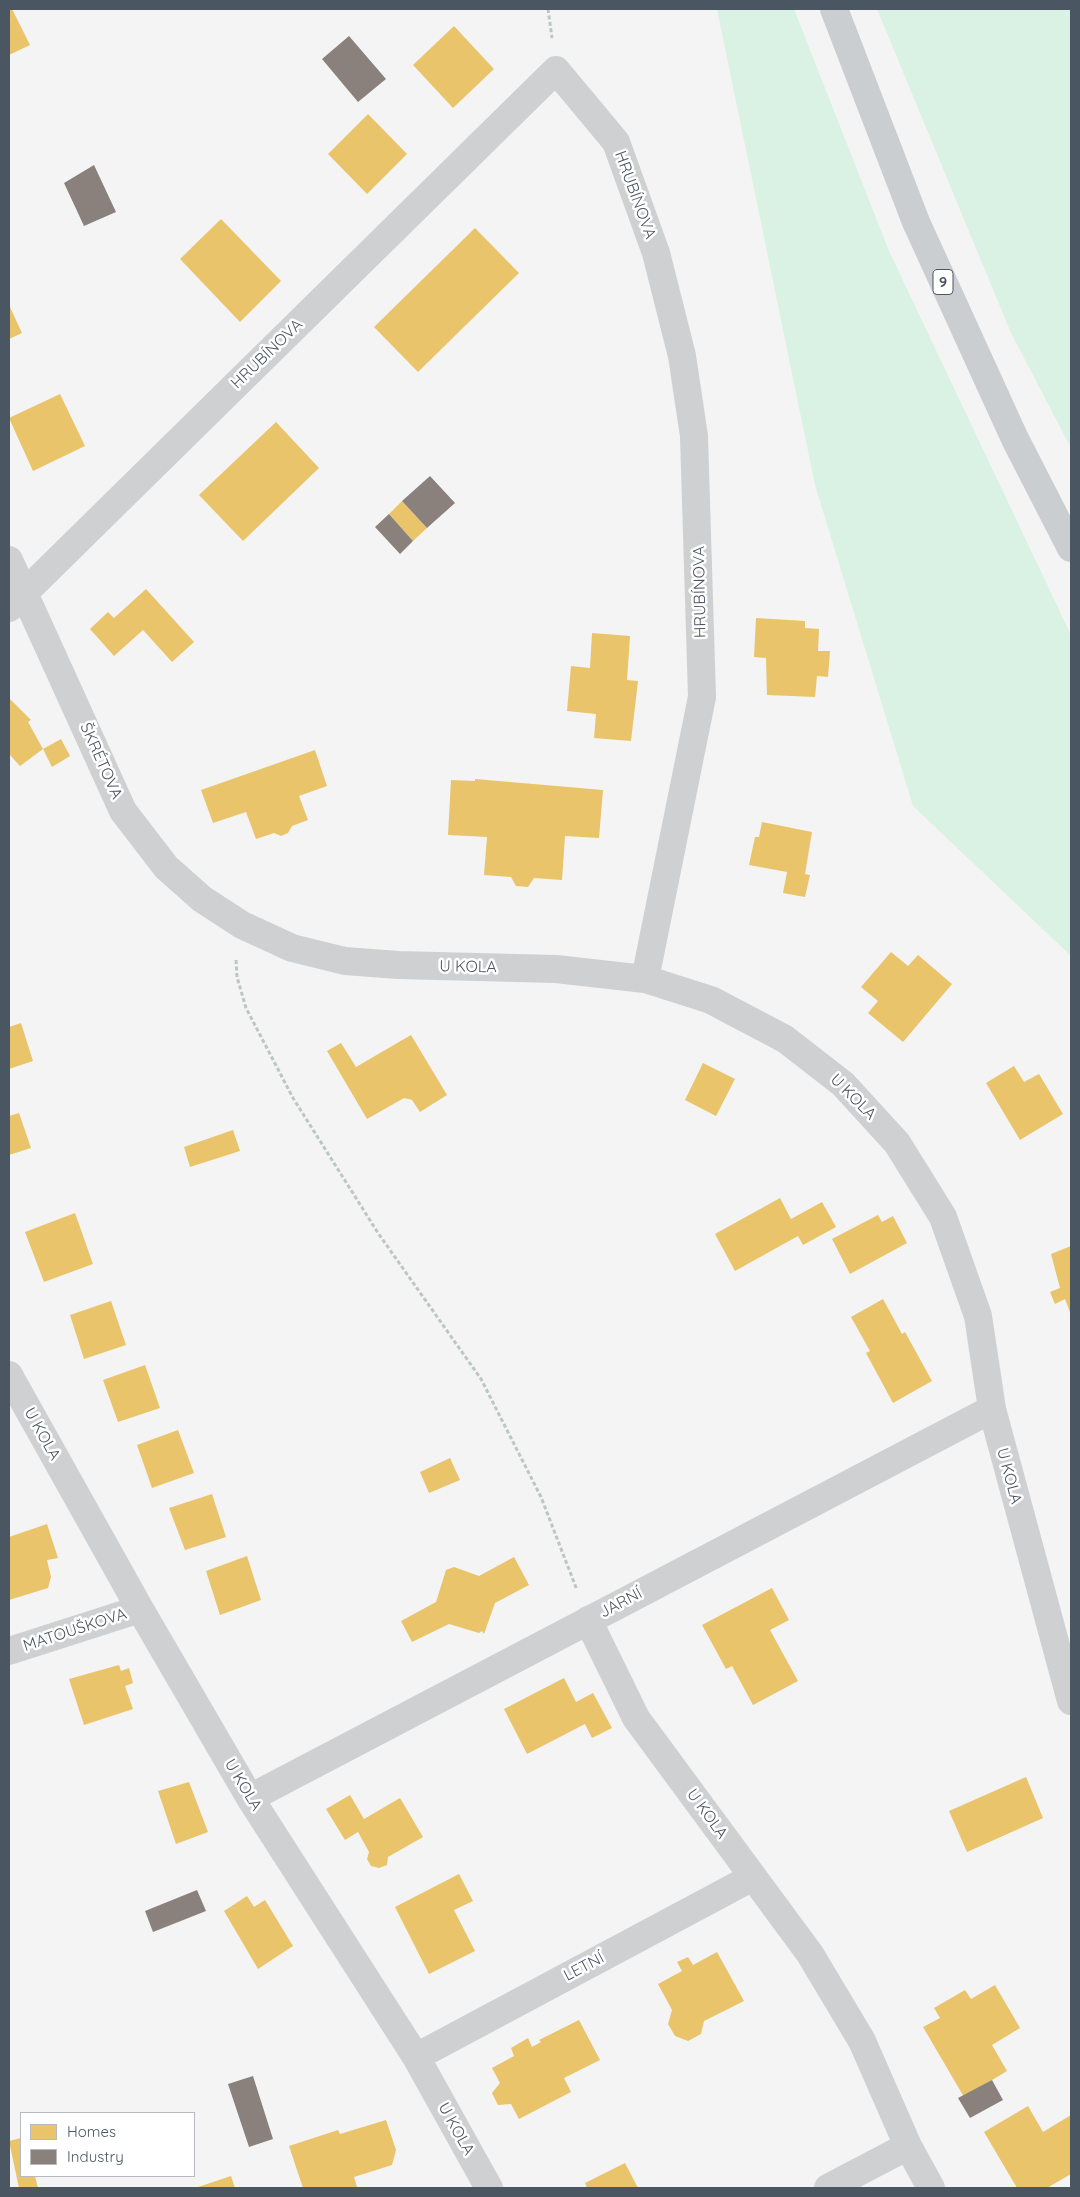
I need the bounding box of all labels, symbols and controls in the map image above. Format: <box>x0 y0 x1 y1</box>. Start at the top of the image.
street label: HRUBÍNOVA <box>610 148 660 242</box>
road number: 9 <box>933 270 953 294</box>
street label: HRUBÍNOVA <box>227 315 307 393</box>
street label: HRUBÍNOVA <box>690 546 710 638</box>
street label: ŠKRÉTOVA <box>76 720 126 802</box>
street label: U KOLA <box>439 957 497 977</box>
street label: U KOLA <box>826 1070 880 1124</box>
street label: U KOLA <box>20 1404 64 1464</box>
street label: U KOLA <box>992 1446 1026 1506</box>
street label: JARNÍ <box>596 1584 646 1622</box>
street label: MATOUŠKOVA <box>21 1604 129 1656</box>
street label: U KOLA <box>220 1756 266 1814</box>
street label: U KOLA <box>682 1785 732 1843</box>
street label: LETNÍ <box>561 1948 607 1986</box>
street label: U KOLA <box>434 2099 478 2159</box>
legend <box>20 2112 195 2177</box>
text: Homes <box>67 2122 116 2141</box>
text: Industry <box>67 2147 124 2166</box>

